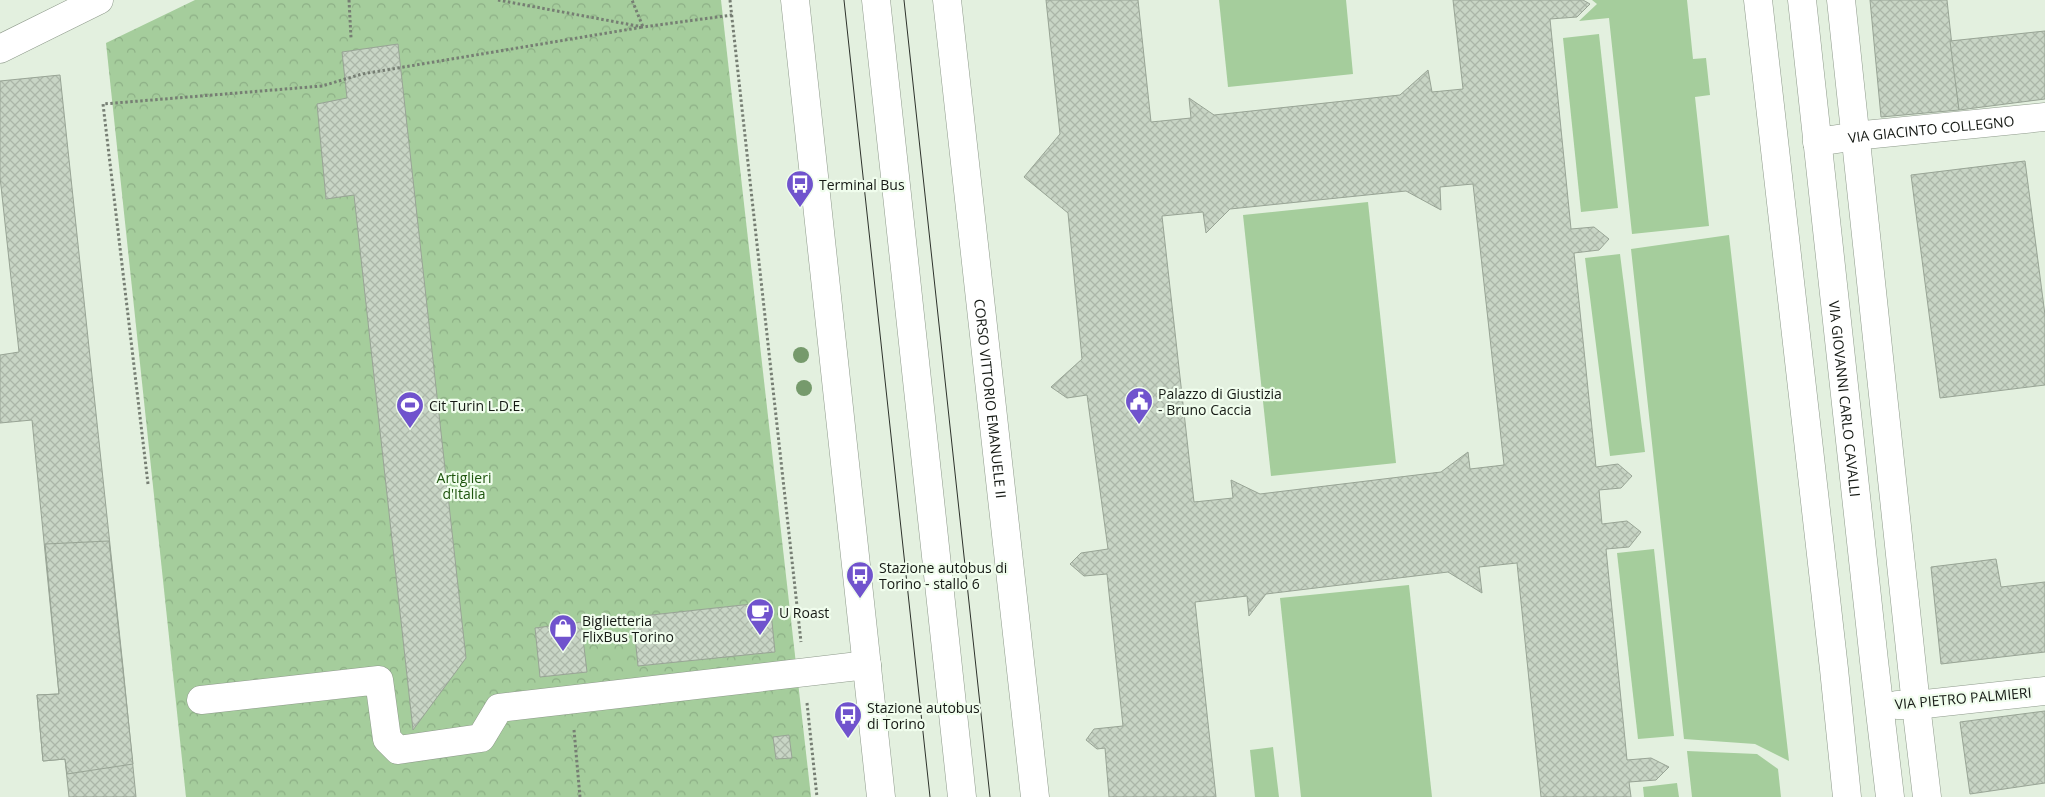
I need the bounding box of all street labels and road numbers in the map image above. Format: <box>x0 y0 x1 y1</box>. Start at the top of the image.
street label: VIA GIACINTO COLLEGNO <box>1847 111 2015 147</box>
street label: CORSO VITTORIO EMANUELE II <box>971 298 1011 499</box>
street label: VIA GIOVANNI CARLO CAVALLI <box>1825 300 1866 498</box>
street label: VIA PIETRO PALMIERI <box>1894 683 2032 713</box>

